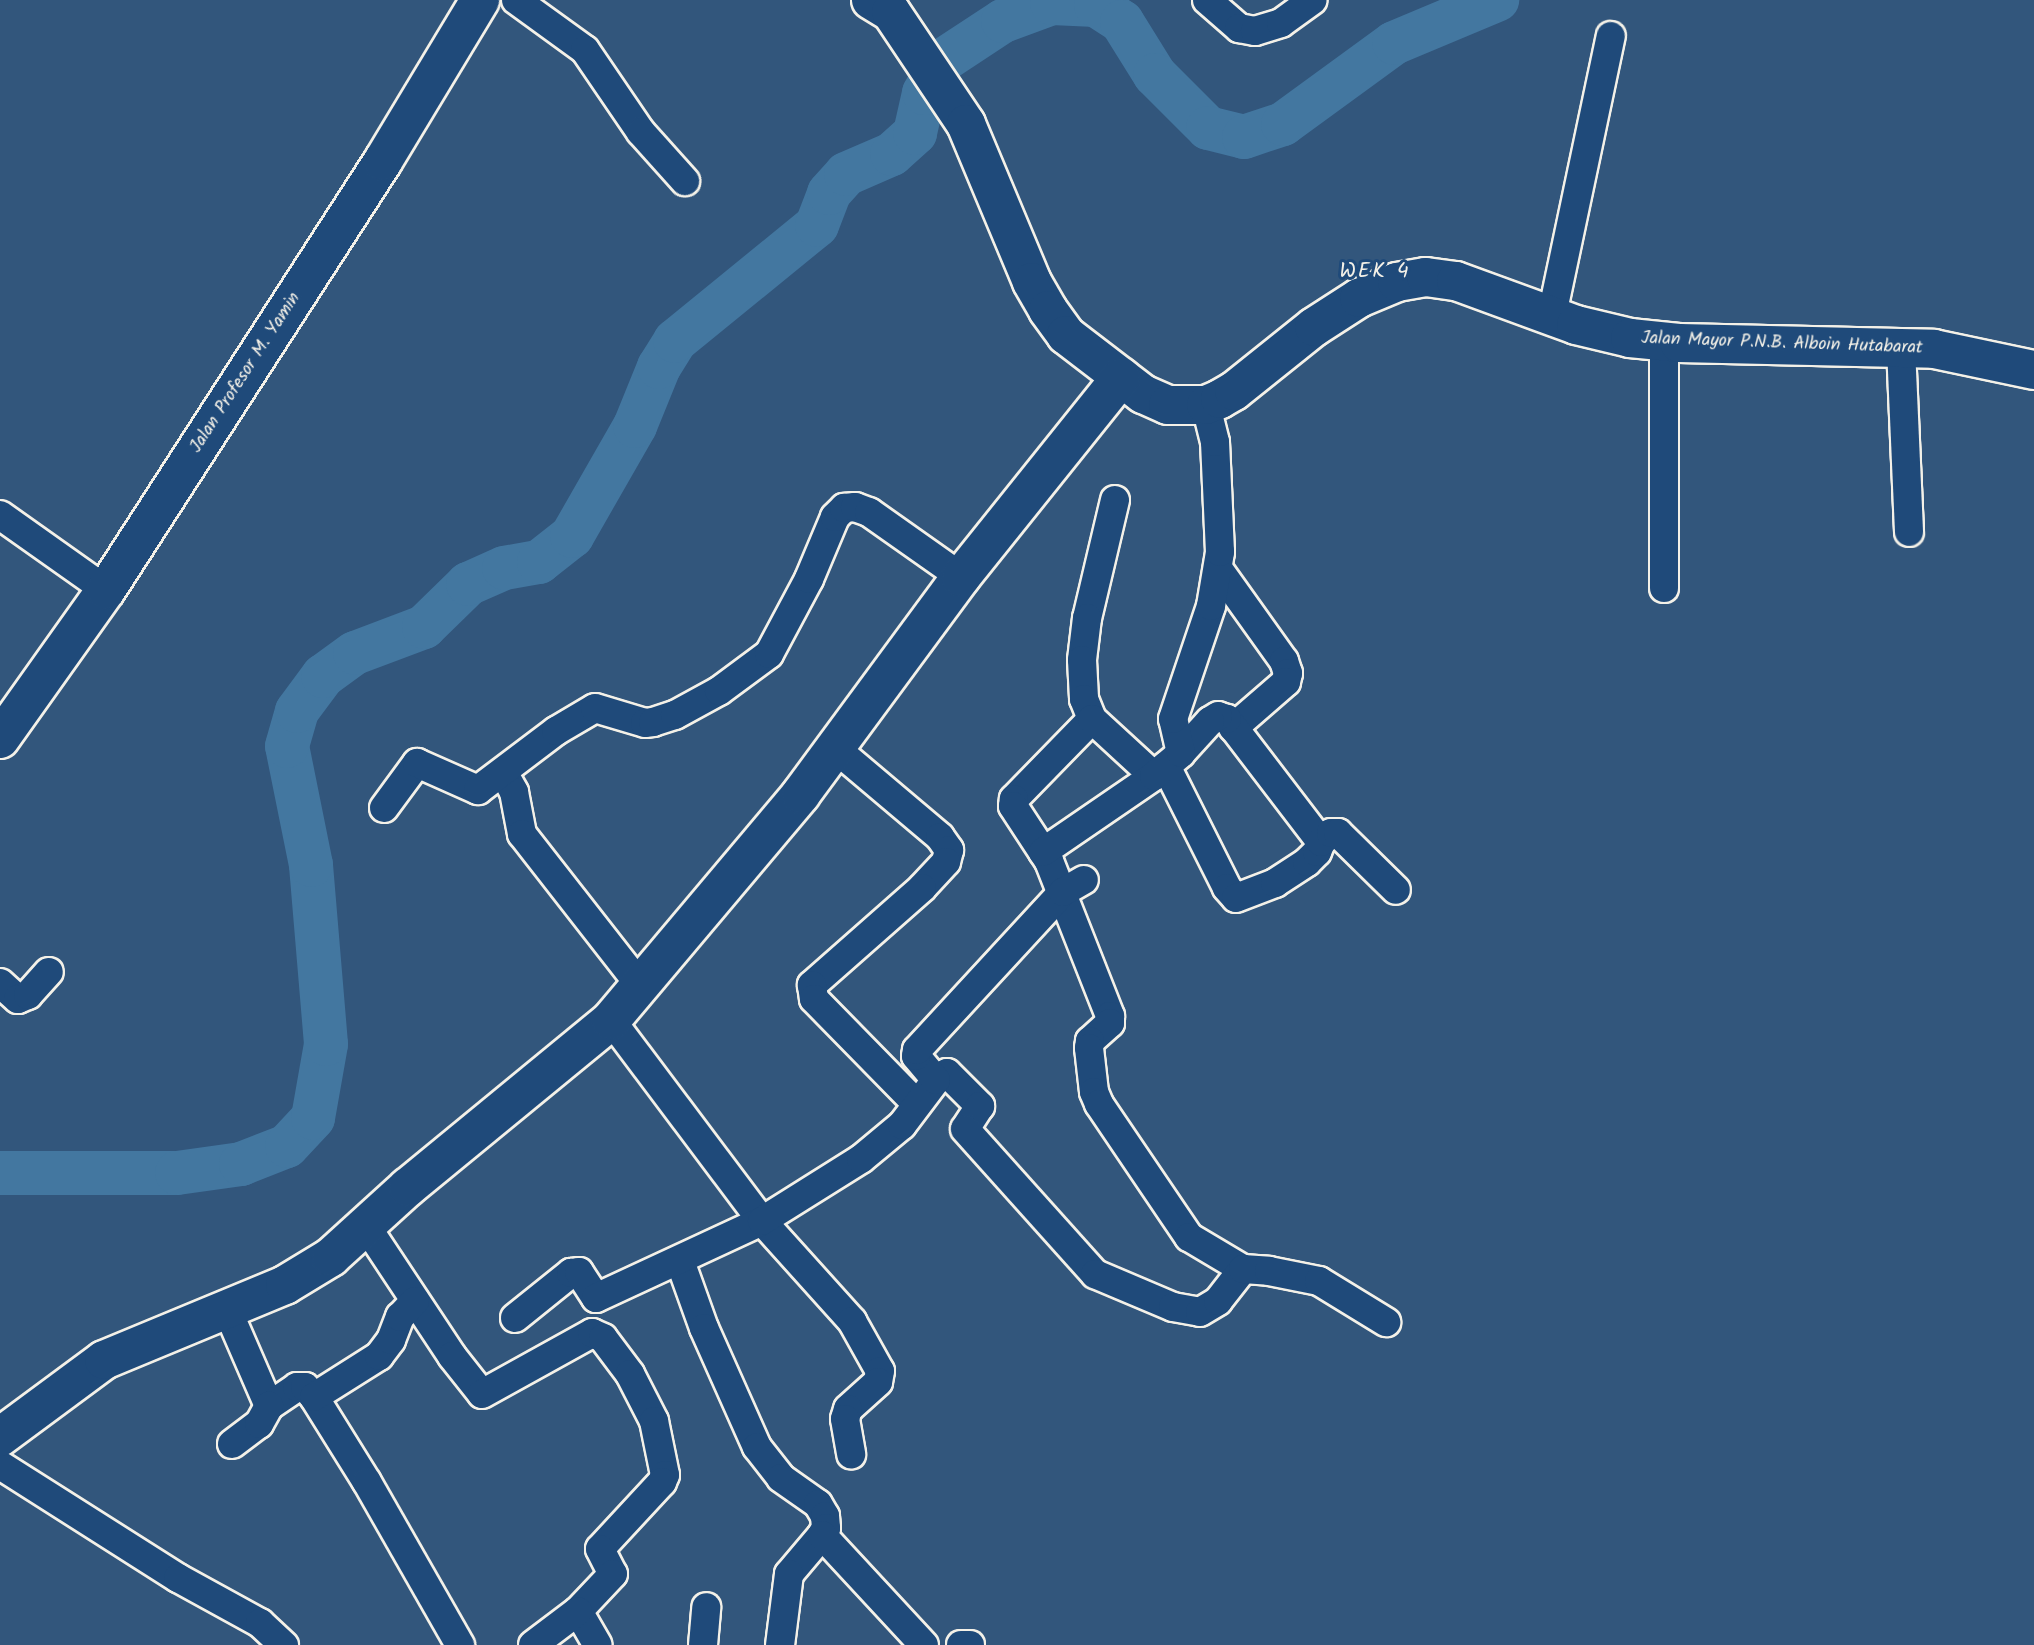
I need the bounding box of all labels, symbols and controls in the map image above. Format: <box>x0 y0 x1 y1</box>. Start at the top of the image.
district label: WEK 4 <box>1340 259 1410 285</box>
street label: Jalan Profesor M. Yamin <box>186 289 306 457</box>
street label: Jalan Mayor P.N.B. Alboin Hutabarat <box>1641 328 1923 360</box>

